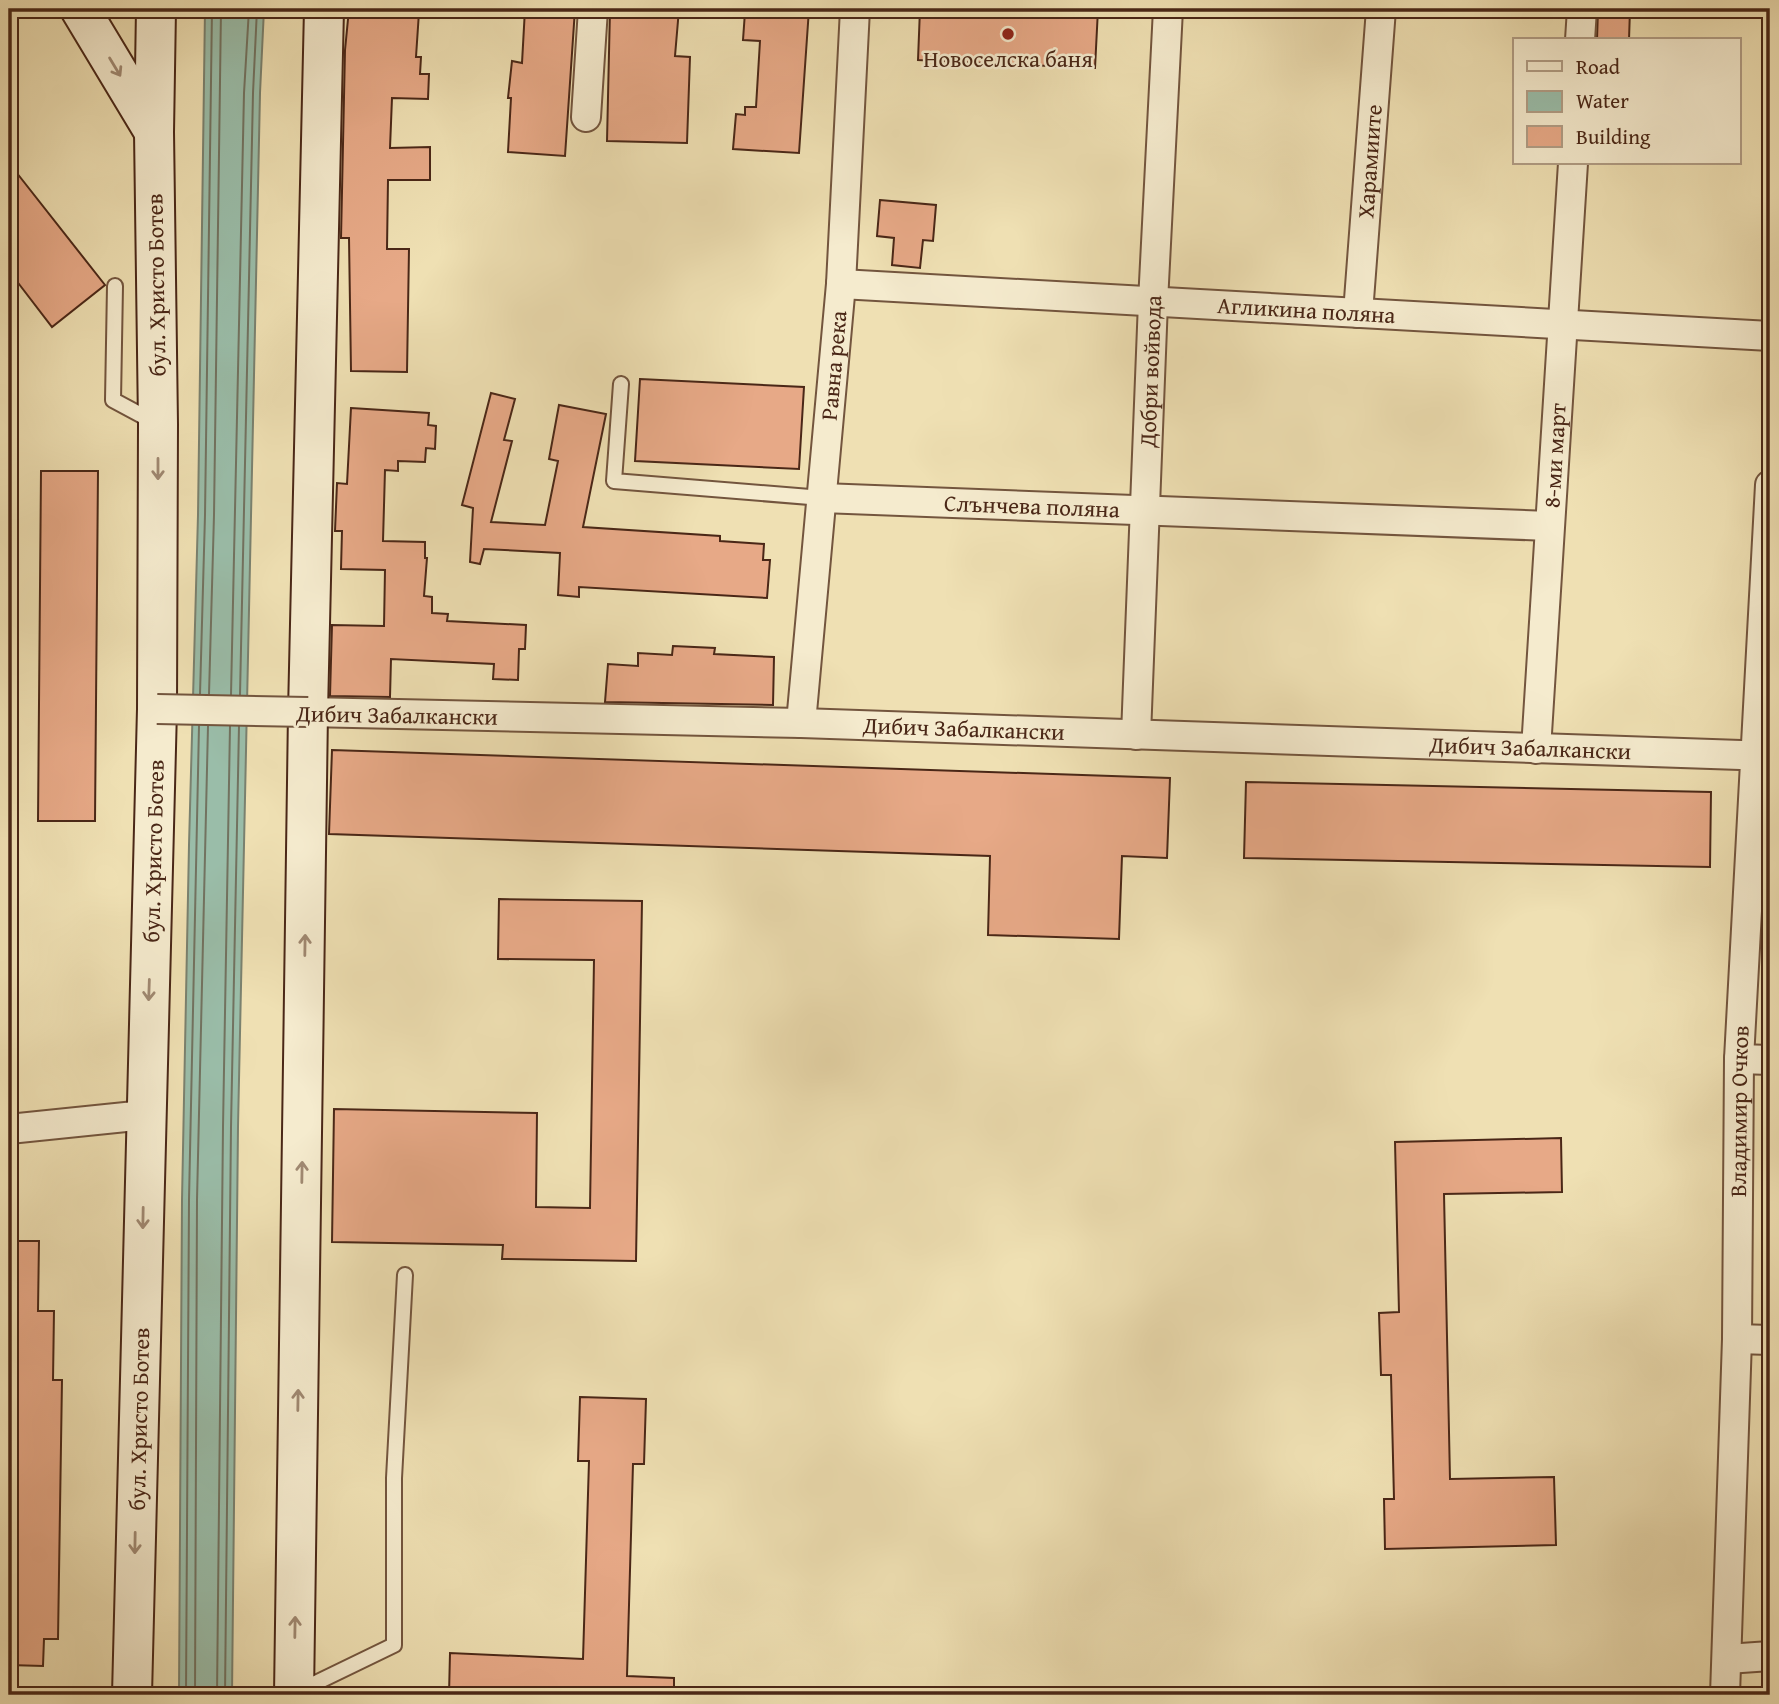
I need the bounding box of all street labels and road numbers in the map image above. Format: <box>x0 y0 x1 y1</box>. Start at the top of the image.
street label: Харамиите <box>1348 103 1390 220</box>
street label: бул. Христо Ботев <box>137 193 174 377</box>
street label: Агликина поляна <box>1216 288 1396 331</box>
street label: Добри войвода <box>1130 294 1169 449</box>
street label: Равна река <box>812 309 855 422</box>
street label: 8-ми март <box>1534 402 1574 509</box>
street label: Слънчева поляна <box>943 486 1120 525</box>
street label: Дибич Забалкански <box>295 696 498 733</box>
street label: Дибич Забалкански <box>861 708 1066 748</box>
street label: Дибич Забалкански <box>1428 727 1632 767</box>
street label: бул. Христо Ботев <box>134 759 172 943</box>
street label: Владимир Очков <box>1721 1024 1757 1197</box>
street label: бул. Христо Ботев <box>120 1327 157 1511</box>

